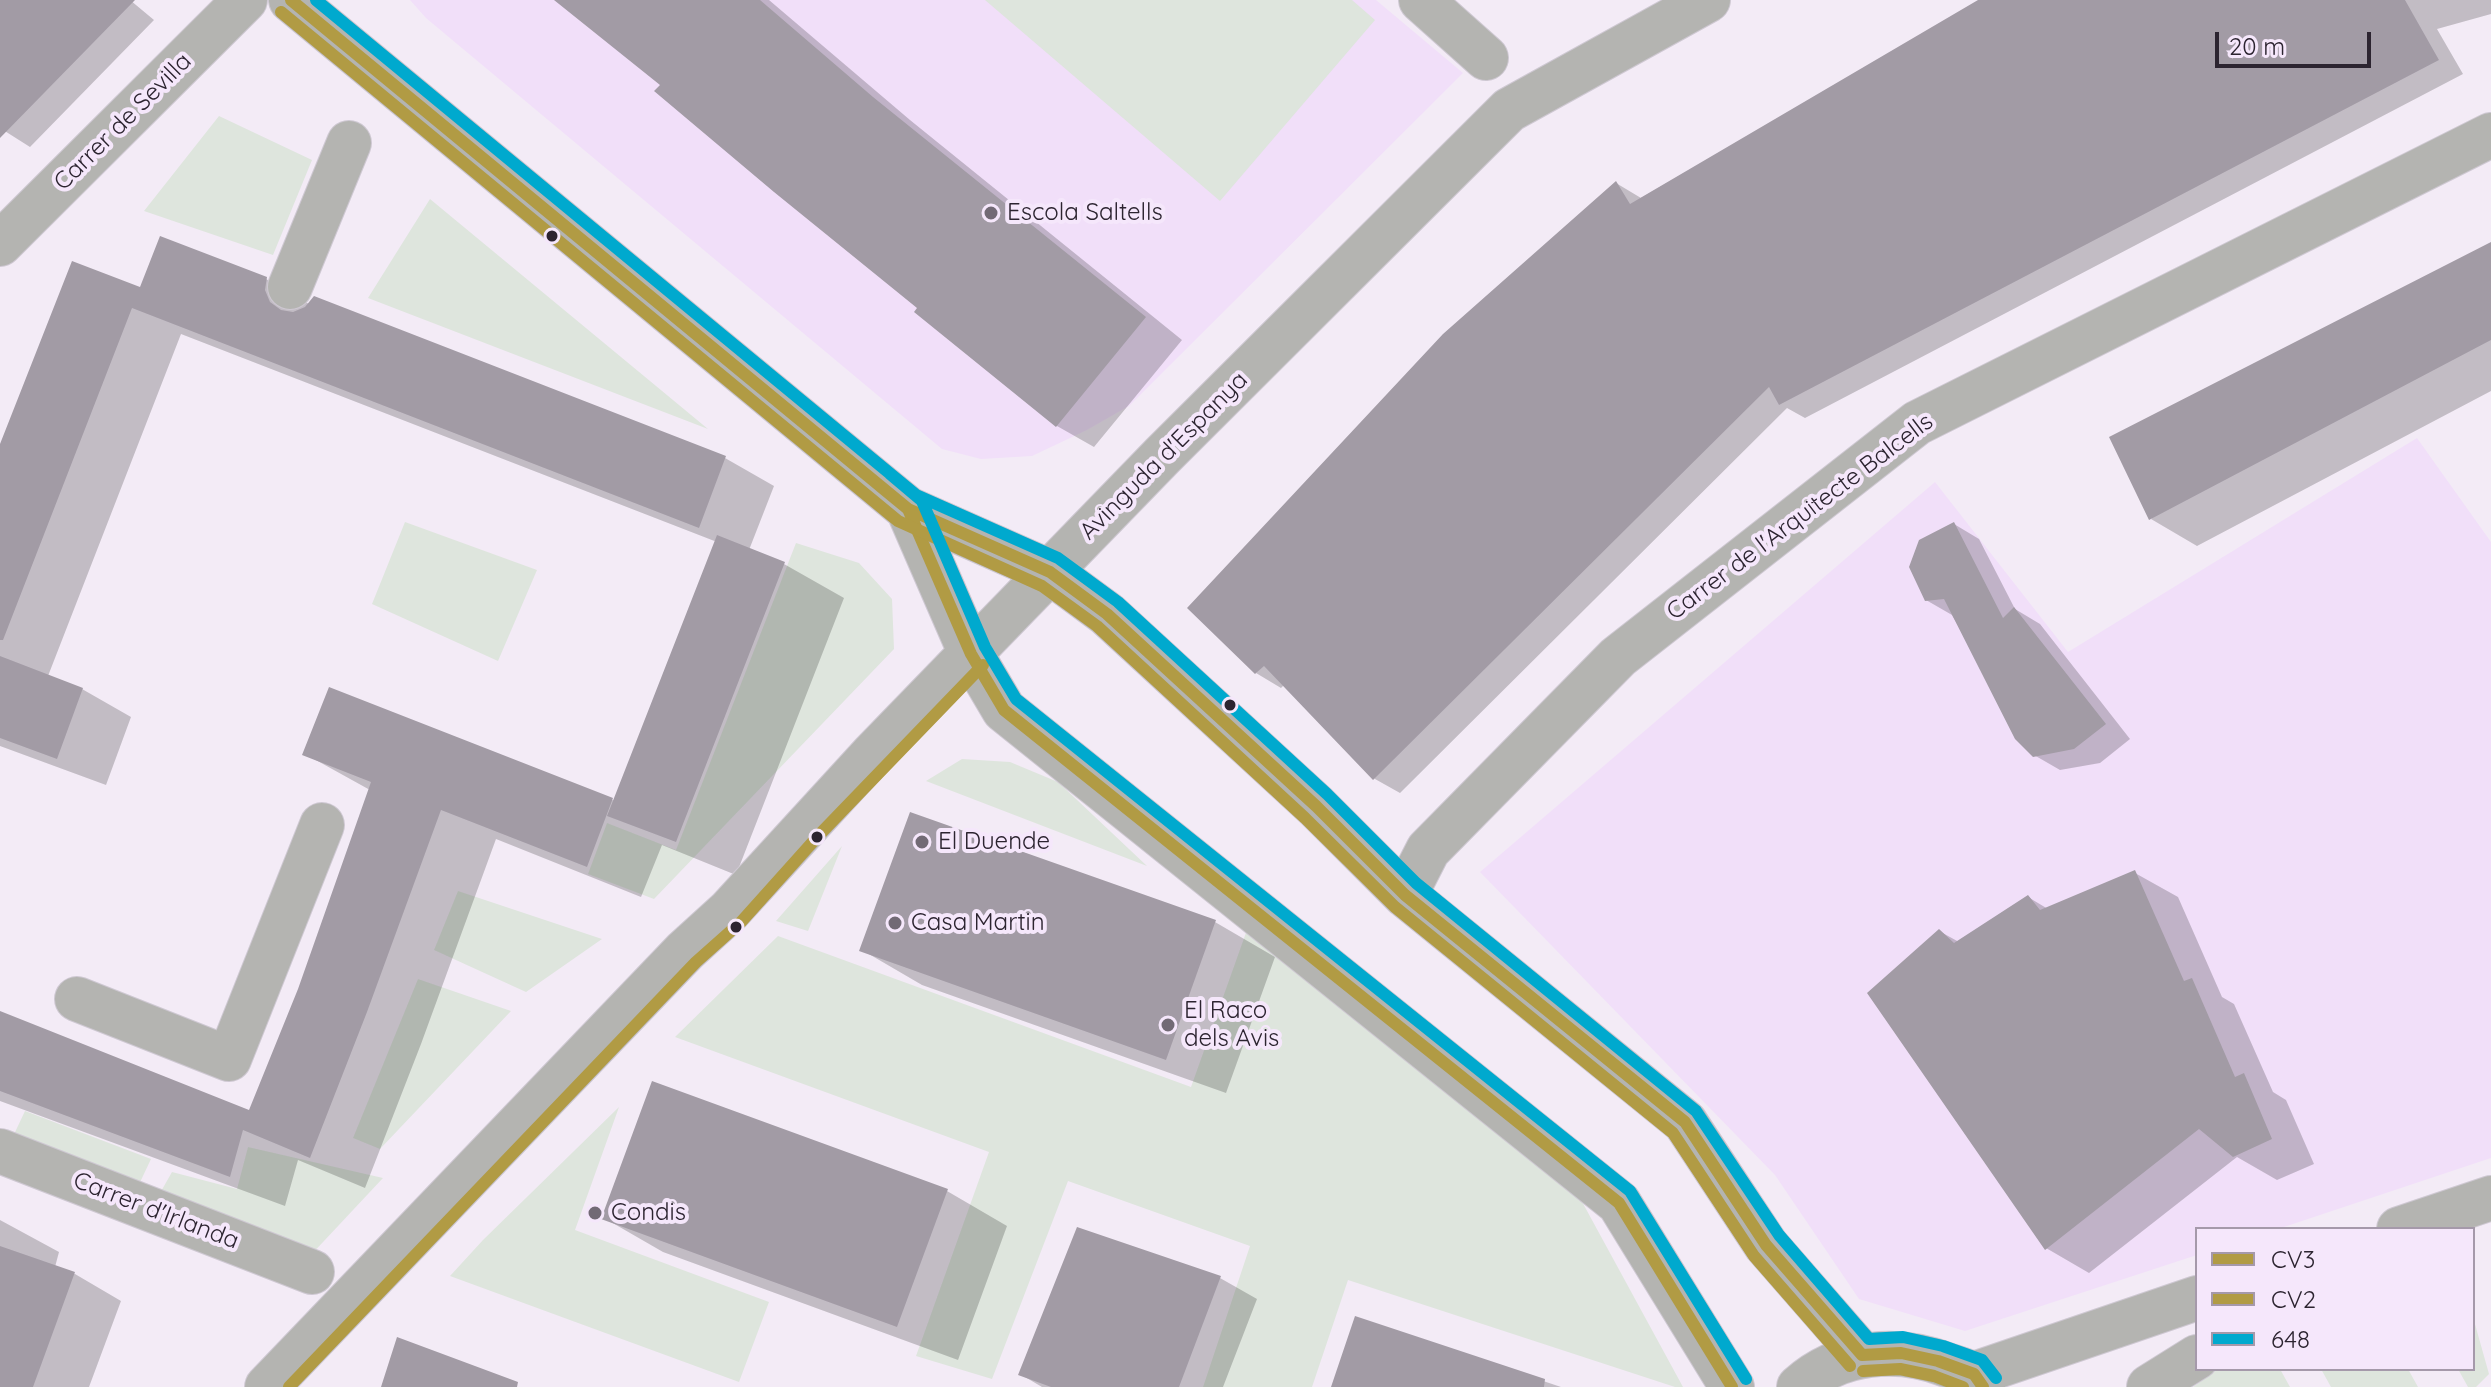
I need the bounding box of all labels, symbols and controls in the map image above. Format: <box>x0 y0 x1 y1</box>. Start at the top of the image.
scale bar <box>2219 16 2375 66</box>
text: 20 m <box>2229 31 2285 61</box>
street label: Carrer de Sevilla <box>48 47 198 197</box>
place label: Escola Saltells <box>1007 199 1163 227</box>
marker: Escola Saltells <box>982 204 1000 222</box>
unlabelled marker <box>544 228 560 244</box>
street label: Avinguda d'Espanya <box>1074 366 1254 546</box>
street label: Carrer de l'Arquitecte Balcells <box>1661 407 1939 627</box>
unlabelled marker <box>1222 697 1238 713</box>
place label: El Duende <box>938 828 1050 856</box>
unlabelled marker <box>809 829 825 845</box>
marker: El Duende <box>913 833 931 851</box>
place label: Casa Martin <box>911 909 1045 937</box>
marker: Casa Martin <box>886 914 904 932</box>
unlabelled marker <box>728 919 744 935</box>
place label: El Raco dels Avis <box>1184 997 1279 1053</box>
marker: El Raco dels Avis <box>1159 1016 1177 1034</box>
street label: Carrer d'Irlanda <box>69 1166 243 1256</box>
place label: Condis <box>611 1199 686 1227</box>
marker: Condis <box>586 1204 604 1222</box>
legend <box>2195 1227 2475 1371</box>
text: CV3 <box>2271 1244 2315 1274</box>
text: CV2 <box>2271 1284 2316 1314</box>
text: 648 <box>2271 1324 2310 1354</box>

